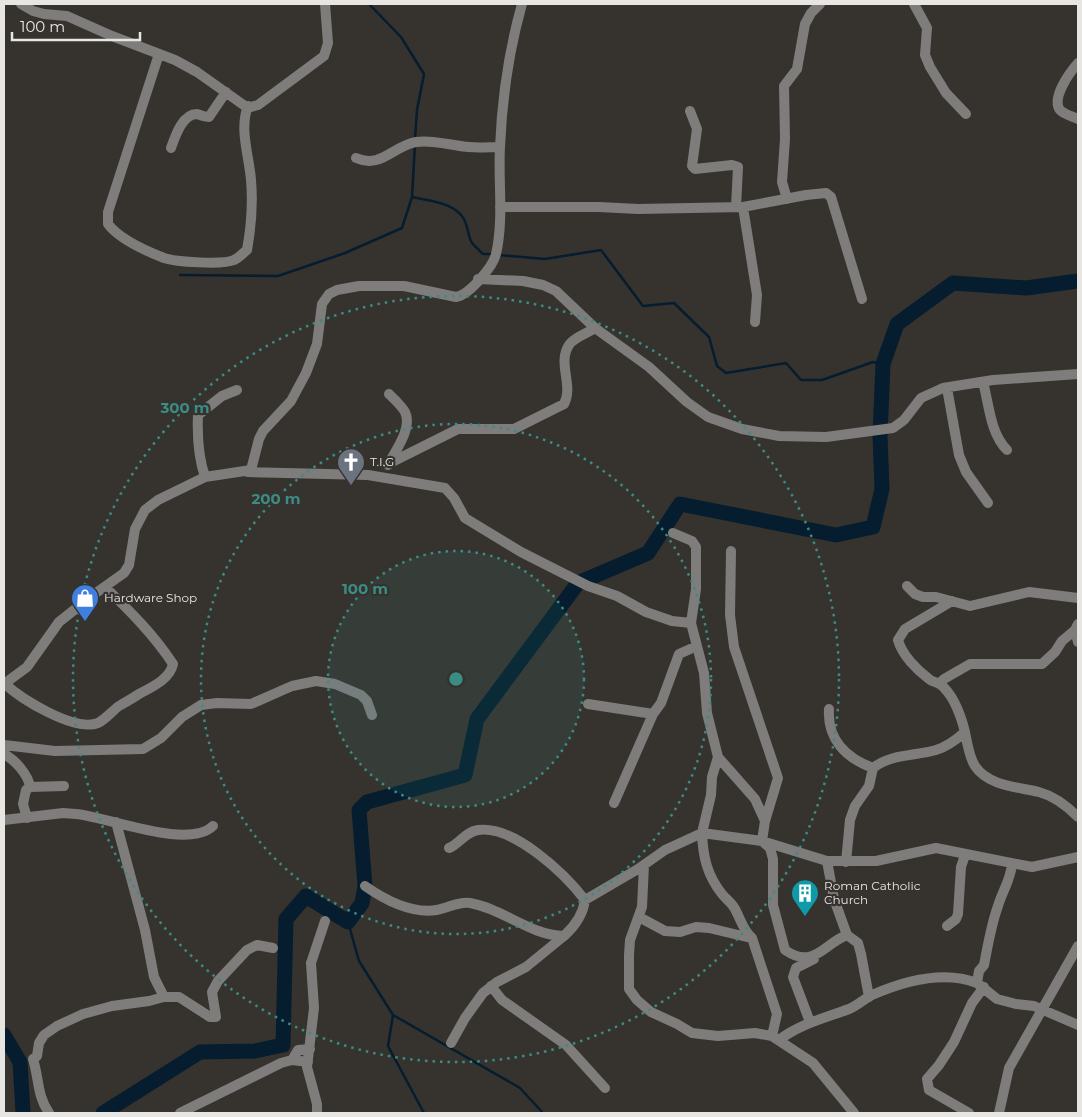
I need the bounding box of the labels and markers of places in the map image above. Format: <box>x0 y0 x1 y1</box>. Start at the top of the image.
church icon: T.I.G <box>336 447 366 486</box>
place label: T.I.G <box>370 454 394 469</box>
shop icon: Hardware Shop <box>70 583 100 622</box>
place label: Hardware Shop <box>104 590 197 605</box>
centre of rings <box>447 670 465 688</box>
building icon: Roman Catholic Church <box>790 878 820 917</box>
place label: Roman Catholic Church <box>824 878 921 907</box>

